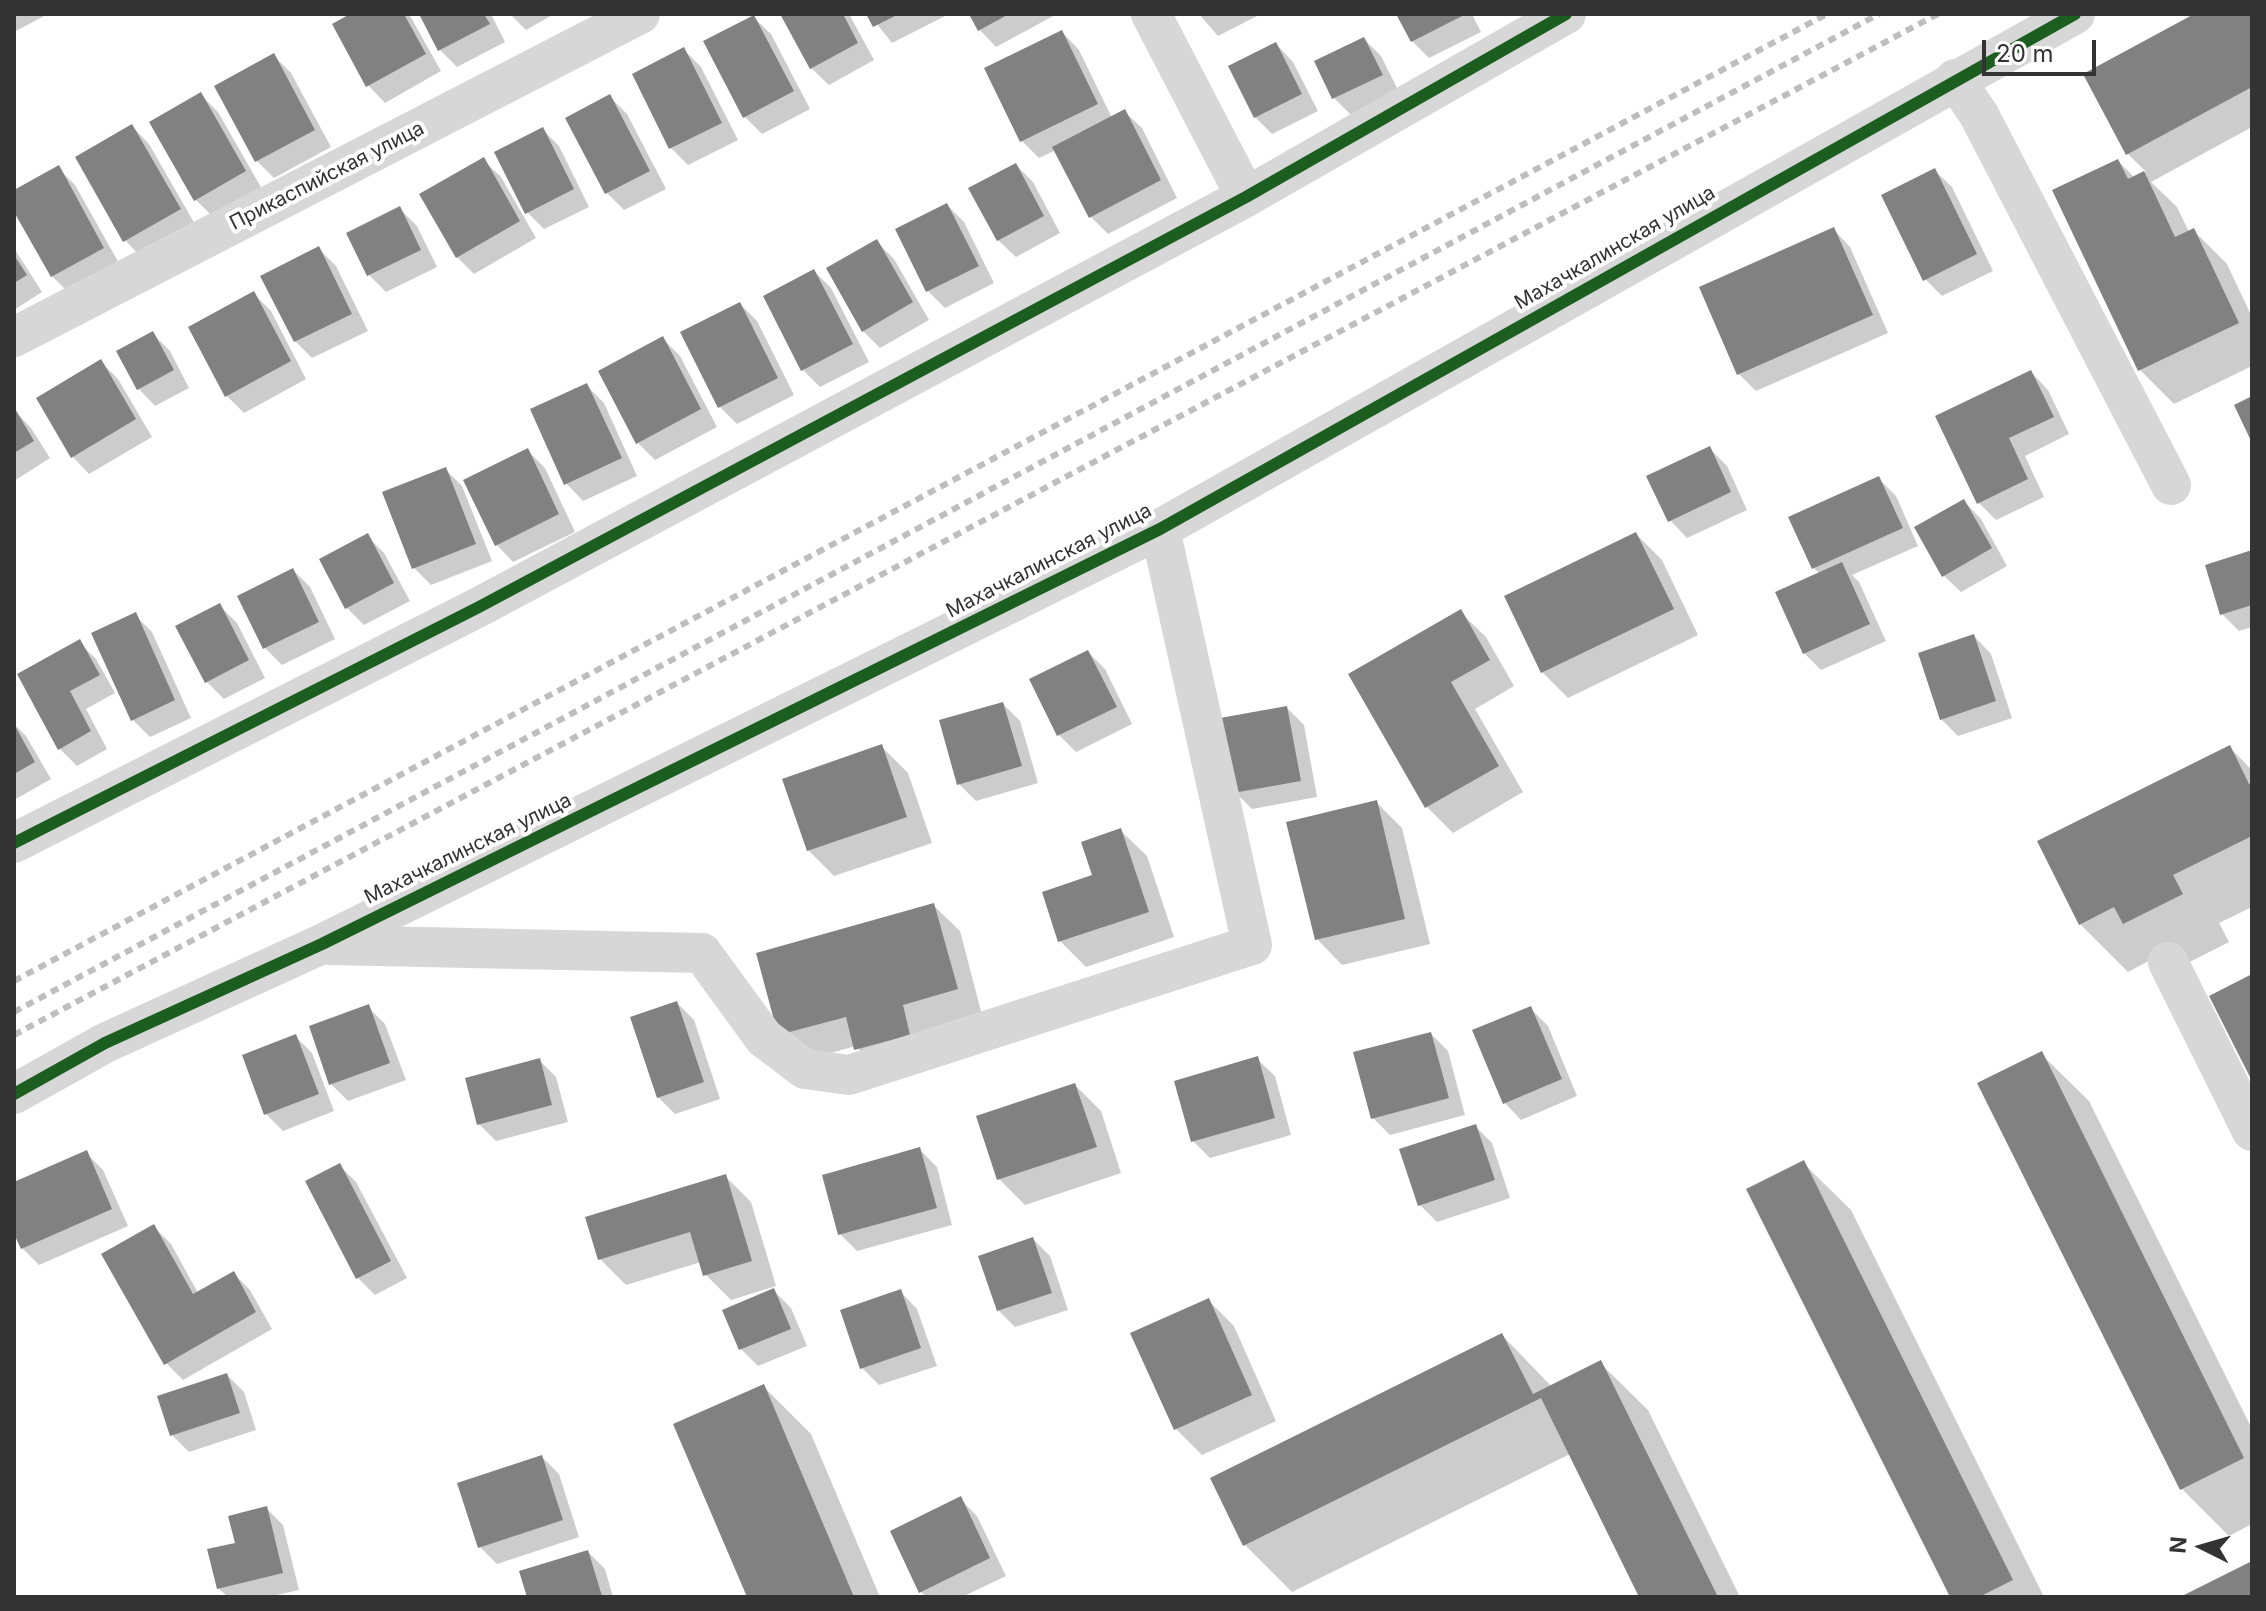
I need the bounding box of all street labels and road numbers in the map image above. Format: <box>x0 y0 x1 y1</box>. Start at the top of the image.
street label: Прикаспийская улица <box>226 117 428 235</box>
street label: Махачкалинская улица <box>1511 181 1719 315</box>
street label: Махачкалинская улица <box>942 499 1156 623</box>
street label: Махачкалинская улица <box>361 788 575 910</box>

